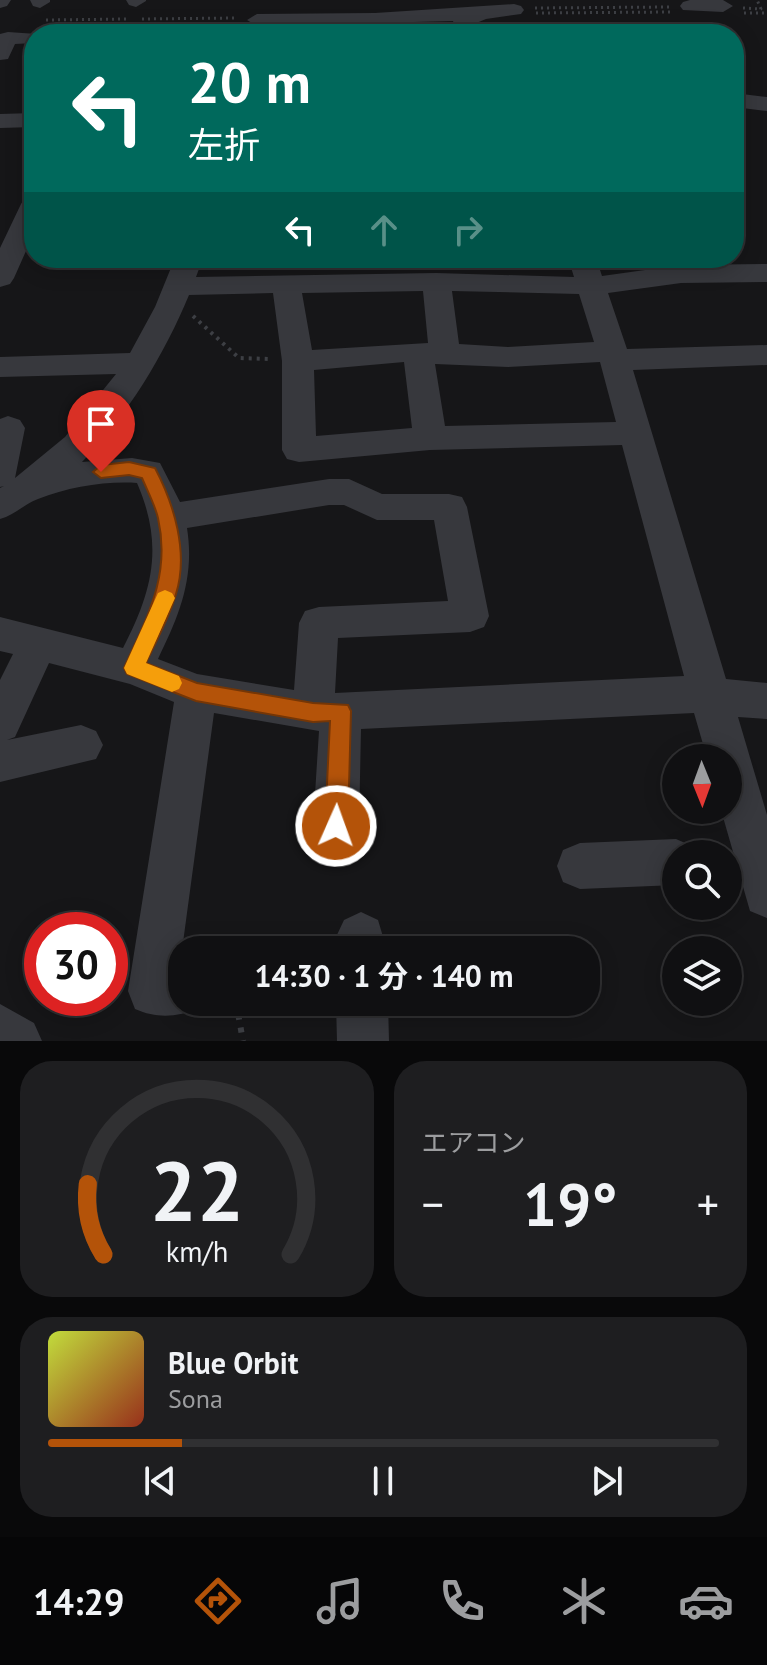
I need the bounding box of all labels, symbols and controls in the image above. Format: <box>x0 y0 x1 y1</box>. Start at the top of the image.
text: 20 m <box>188 46 311 118</box>
icon: left <box>56 56 160 160</box>
text: 左折 <box>188 121 260 168</box>
icon: left <box>278 208 322 252</box>
icon: ahead <box>362 208 406 252</box>
icon: right <box>446 208 490 252</box>
pin <box>67 390 135 472</box>
icon: arrive <box>79 402 123 446</box>
north arrow <box>662 744 742 824</box>
map controls <box>662 744 742 1016</box>
position arrow <box>294 784 378 868</box>
button: search <box>662 840 742 920</box>
speed limit sign: 30 <box>24 912 128 1016</box>
button: layers <box>662 936 742 1016</box>
text: 14:30 · 1 分 · 140 m <box>254 956 514 995</box>
text: エアコン <box>422 1126 526 1159</box>
text: 22 <box>150 1136 244 1244</box>
text: 19° <box>523 1165 617 1243</box>
text: − <box>422 1175 444 1232</box>
text: + <box>697 1175 719 1232</box>
text: km/h <box>165 1233 228 1270</box>
text: Blue Orbit <box>168 1343 298 1382</box>
text: Sona <box>168 1382 223 1415</box>
icon: previous <box>138 1459 182 1503</box>
icon: pause <box>361 1459 405 1503</box>
icon: next <box>585 1459 629 1503</box>
icon: directions <box>190 1573 246 1629</box>
icon: music <box>312 1573 368 1629</box>
icon: phone <box>434 1573 490 1629</box>
icon: climate <box>556 1573 612 1629</box>
icon: car <box>678 1573 734 1629</box>
text: 14:29 <box>33 1578 124 1625</box>

